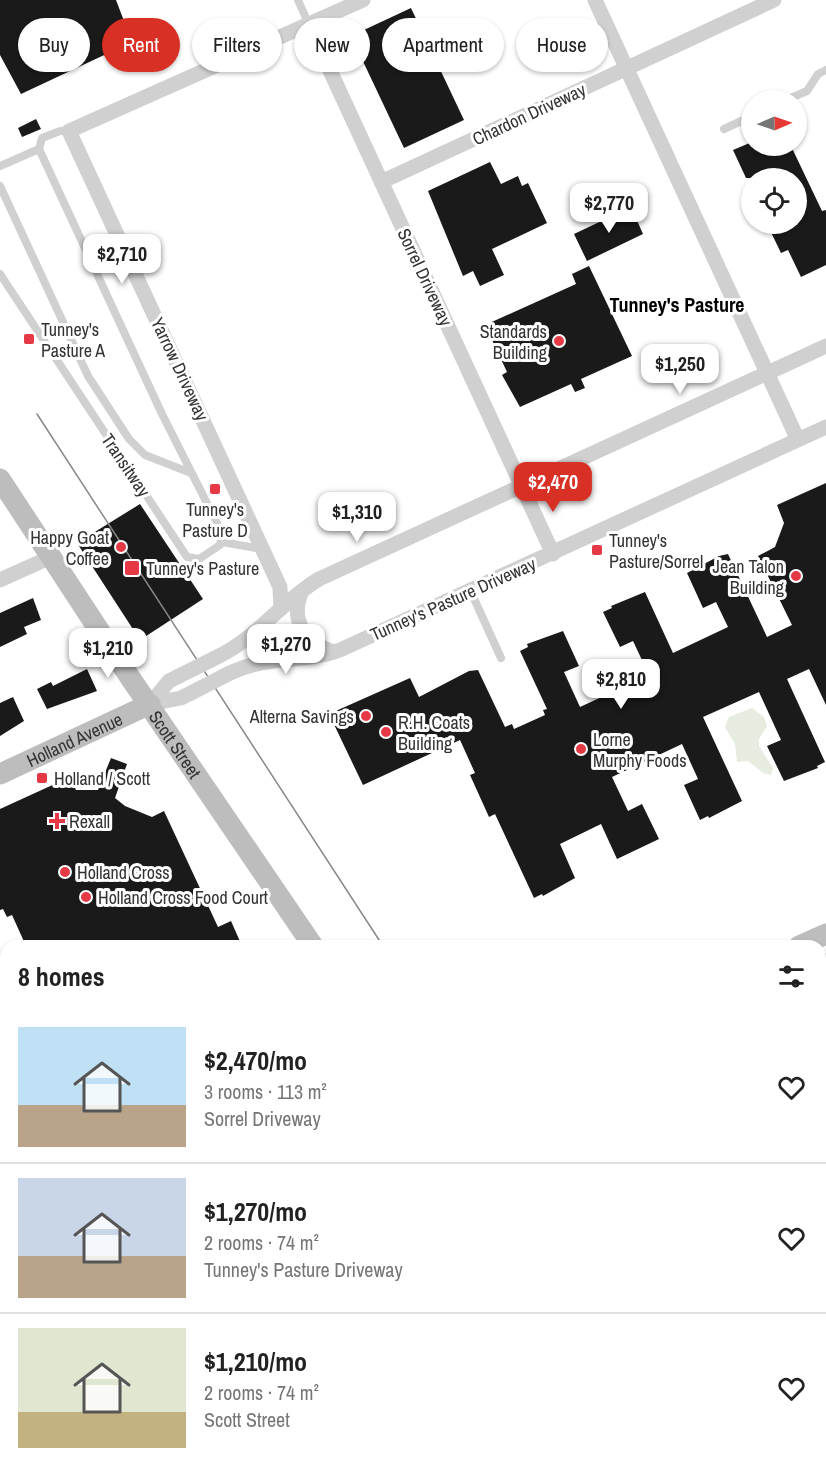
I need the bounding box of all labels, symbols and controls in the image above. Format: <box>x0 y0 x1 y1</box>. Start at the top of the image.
chip: Buy <box>18 18 90 72</box>
chip: Rent <box>102 18 180 72</box>
chip: Filters <box>192 18 282 72</box>
chip: New <box>294 18 370 72</box>
chip: Apartment <box>382 18 504 72</box>
chip: House <box>516 18 608 72</box>
street label: Chardon Driveway <box>468 77 590 151</box>
north arrow <box>741 90 807 156</box>
map controls <box>741 90 807 234</box>
button: locate <box>741 168 807 234</box>
pin: $2,770 <box>560 183 658 234</box>
text: $2,770 <box>584 189 634 216</box>
street label: Sorrel Driveway <box>391 224 459 330</box>
pin: $2,710 <box>73 234 171 285</box>
text: $2,710 <box>97 240 147 267</box>
district label: Tunney's Pasture <box>610 291 744 318</box>
street label: Yarrow Driveway <box>145 313 215 425</box>
place label: Tunney's Pasture A <box>41 317 105 363</box>
place label: Standards Building <box>480 319 548 365</box>
marker: Tunney's Pasture A <box>22 332 36 346</box>
marker: Standards Building <box>552 334 566 348</box>
pin: $1,250 <box>631 344 729 395</box>
text: $1,250 <box>655 350 705 377</box>
street label: Transitway <box>96 428 157 502</box>
pin: $2,470 <box>504 462 602 513</box>
text: $2,470 <box>528 468 578 495</box>
marker: Tunney's Pasture D <box>208 482 222 496</box>
pin: $1,310 <box>308 492 406 543</box>
place label: Tunney's Pasture D <box>182 497 248 543</box>
text: $1,310 <box>332 498 382 525</box>
place label: Happy Goat Coffee <box>30 525 109 571</box>
place label: Tunney's Pasture/Sorrel <box>609 528 703 574</box>
marker: Happy Goat Coffee <box>114 540 128 554</box>
marker: Tunney's Pasture/Sorrel <box>590 543 604 557</box>
street label: Tunney's Pasture Driveway <box>366 551 540 647</box>
place label: Jean Talon Building <box>713 554 785 600</box>
place label: Tunney's Pasture <box>146 556 259 581</box>
marker: Tunney's Pasture <box>123 559 141 577</box>
marker: Jean Talon Building <box>789 569 803 583</box>
pin: $1,270 <box>237 624 335 675</box>
pin: $1,210 <box>59 628 157 679</box>
text: $1,270 <box>261 630 311 657</box>
text: $1,210 <box>83 634 133 661</box>
pin: $2,810 <box>572 659 670 710</box>
text: $2,810 <box>596 665 646 692</box>
place label: Alterna Savings <box>249 704 354 729</box>
street label: Scott Street <box>143 705 208 783</box>
street label: Holland Avenue <box>22 706 126 772</box>
marker: Alterna Savings <box>359 709 373 723</box>
place label: R.H. Coats Building <box>398 710 470 756</box>
marker: R.H. Coats Building <box>379 725 393 739</box>
place label: Lorne Murphy Foods <box>593 727 687 773</box>
marker: Lorne Murphy Foods <box>574 742 588 756</box>
place label: Holland / Scott <box>54 766 150 791</box>
marker: Holland / Scott <box>35 771 49 785</box>
place label: Rexall <box>69 809 110 834</box>
marker: Rexall <box>50 814 64 828</box>
place label: Holland Cross <box>77 860 170 885</box>
marker: Holland Cross <box>58 865 72 879</box>
place label: Holland Cross Food Court <box>98 885 268 910</box>
marker: Holland Cross Food Court <box>79 890 93 904</box>
text: 8 homes <box>18 959 105 994</box>
icon: filters <box>775 960 808 993</box>
text: $2,470/mo <box>204 1043 307 1078</box>
icon: home <box>66 1051 138 1123</box>
icon: heart <box>775 1071 808 1104</box>
text: 3 rooms · 113 m² <box>204 1078 327 1105</box>
text: Sorrel Driveway <box>204 1105 321 1132</box>
text: $1,270/mo <box>204 1194 307 1229</box>
icon: home <box>66 1202 138 1274</box>
icon: heart <box>775 1222 808 1255</box>
text: 2 rooms · 74 m² <box>204 1229 319 1256</box>
text: Tunney's Pasture Driveway <box>204 1256 403 1283</box>
text: $1,210/mo <box>204 1344 307 1379</box>
icon: home <box>66 1352 138 1424</box>
icon: heart <box>775 1372 808 1405</box>
text: 2 rooms · 74 m² <box>204 1379 319 1406</box>
text: Scott Street <box>204 1406 290 1433</box>

